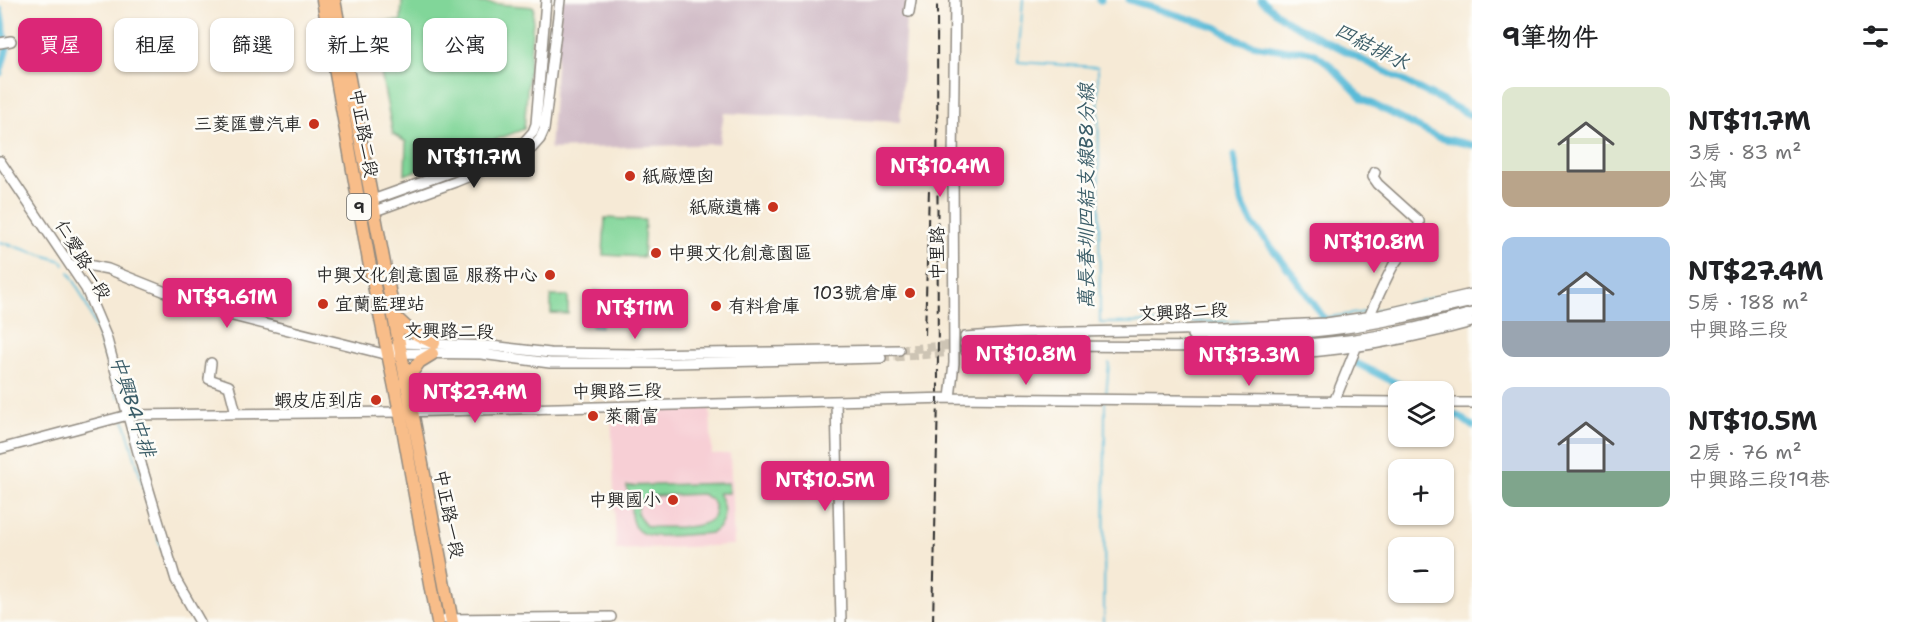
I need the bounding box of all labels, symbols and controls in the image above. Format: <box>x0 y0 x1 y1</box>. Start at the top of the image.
water label: 四結排水 <box>1330 16 1414 76</box>
chip: 買屋 <box>18 18 102 72</box>
chip: 租屋 <box>114 18 198 72</box>
chip: 篩選 <box>210 18 294 72</box>
chip: 新上架 <box>306 18 411 72</box>
chip: 公寓 <box>423 18 507 72</box>
text: 9筆物件 <box>1502 19 1598 54</box>
icon: filters <box>1859 20 1892 53</box>
water label: 萬長春圳四結支線B8分線 <box>1073 82 1099 309</box>
street label: 中正路二段 <box>344 87 384 179</box>
text: NT$11.7M <box>1688 103 1811 138</box>
icon: home <box>1550 111 1622 183</box>
place label: 三菱匯豐汽車 <box>194 112 302 136</box>
marker: 三菱匯豐汽車 <box>307 117 321 131</box>
pin: NT$11.7M <box>412 138 536 189</box>
text: 3房 · 83 m² <box>1688 139 1801 165</box>
text: NT$11.7M <box>427 144 521 170</box>
pin: NT$10.4M <box>878 147 1002 198</box>
text: NT$10.4M <box>890 153 990 179</box>
place label: 紙廠煙囪 <box>642 164 714 188</box>
text: 公寓 <box>1688 166 1728 192</box>
marker: 紙廠煙囪 <box>623 169 637 183</box>
road number: 9 <box>347 194 371 220</box>
place label: 紙廠遺構 <box>689 195 761 219</box>
marker: 紙廠遺構 <box>766 200 780 214</box>
street label: 仁愛路一段 <box>50 215 116 305</box>
pin: NT$10.8M <box>1312 223 1436 274</box>
street label: 中里路 <box>925 226 949 280</box>
text: NT$10.8M <box>1324 229 1424 255</box>
place label: 中興文化創意園區 <box>668 241 812 265</box>
marker: 中興文化創意園區 <box>649 246 663 260</box>
text: NT$27.4M <box>1688 253 1824 288</box>
icon: home <box>1550 261 1622 333</box>
place label: 中興文化創意園區 服務中心 <box>316 263 538 287</box>
marker: 中興文化創意園區 服務中心 <box>543 268 557 282</box>
pin: NT$9.61M <box>165 278 289 329</box>
place label: 103號倉庫 <box>813 281 898 305</box>
text: NT$9.61M <box>177 284 277 310</box>
marker: 103號倉庫 <box>903 286 917 300</box>
pin: NT$11M <box>586 289 684 340</box>
text: 5房 · 188 m² <box>1688 289 1808 315</box>
place label: 宜蘭監理站 <box>335 292 425 316</box>
place label: 有料倉庫 <box>728 294 800 318</box>
text: NT$11M <box>596 295 674 321</box>
marker: 宜蘭監理站 <box>316 297 330 311</box>
street label: 文興路二段 <box>1137 298 1229 326</box>
marker: 有料倉庫 <box>709 299 723 313</box>
text: 中興路三段 <box>1688 316 1788 342</box>
street label: 文興路二段 <box>404 318 494 344</box>
pin: NT$10.8M <box>964 335 1088 386</box>
pin: NT$13.3M <box>1187 336 1311 387</box>
text: NT$10.8M <box>976 341 1076 367</box>
text: NT$13.3M <box>1198 342 1300 368</box>
water label: 中興B4中排 <box>104 352 162 462</box>
pin: NT$27.4M <box>413 373 537 424</box>
street label: 中興路三段 <box>572 378 662 404</box>
text: NT$27.4M <box>423 379 527 405</box>
map controls <box>1388 381 1454 603</box>
button: layers <box>1388 381 1454 447</box>
place label: 蝦皮店到店 <box>274 388 364 412</box>
marker: 蝦皮店到店 <box>369 393 383 407</box>
text: NT$10.5M <box>1688 403 1818 438</box>
place label: 萊爾富 <box>605 404 659 428</box>
marker: 萊爾富 <box>586 409 600 423</box>
icon: home <box>1550 411 1622 483</box>
text: 2房 · 76 m² <box>1688 439 1802 465</box>
button: + <box>1388 459 1454 525</box>
pin: NT$10.5M <box>763 461 887 512</box>
text: 中興路三段19巷 <box>1688 466 1830 492</box>
text: NT$10.5M <box>775 467 875 493</box>
street label: 中正路一段 <box>429 468 469 560</box>
place label: 中興國小 <box>589 488 661 512</box>
marker: 中興國小 <box>666 493 680 507</box>
button: − <box>1388 537 1454 603</box>

